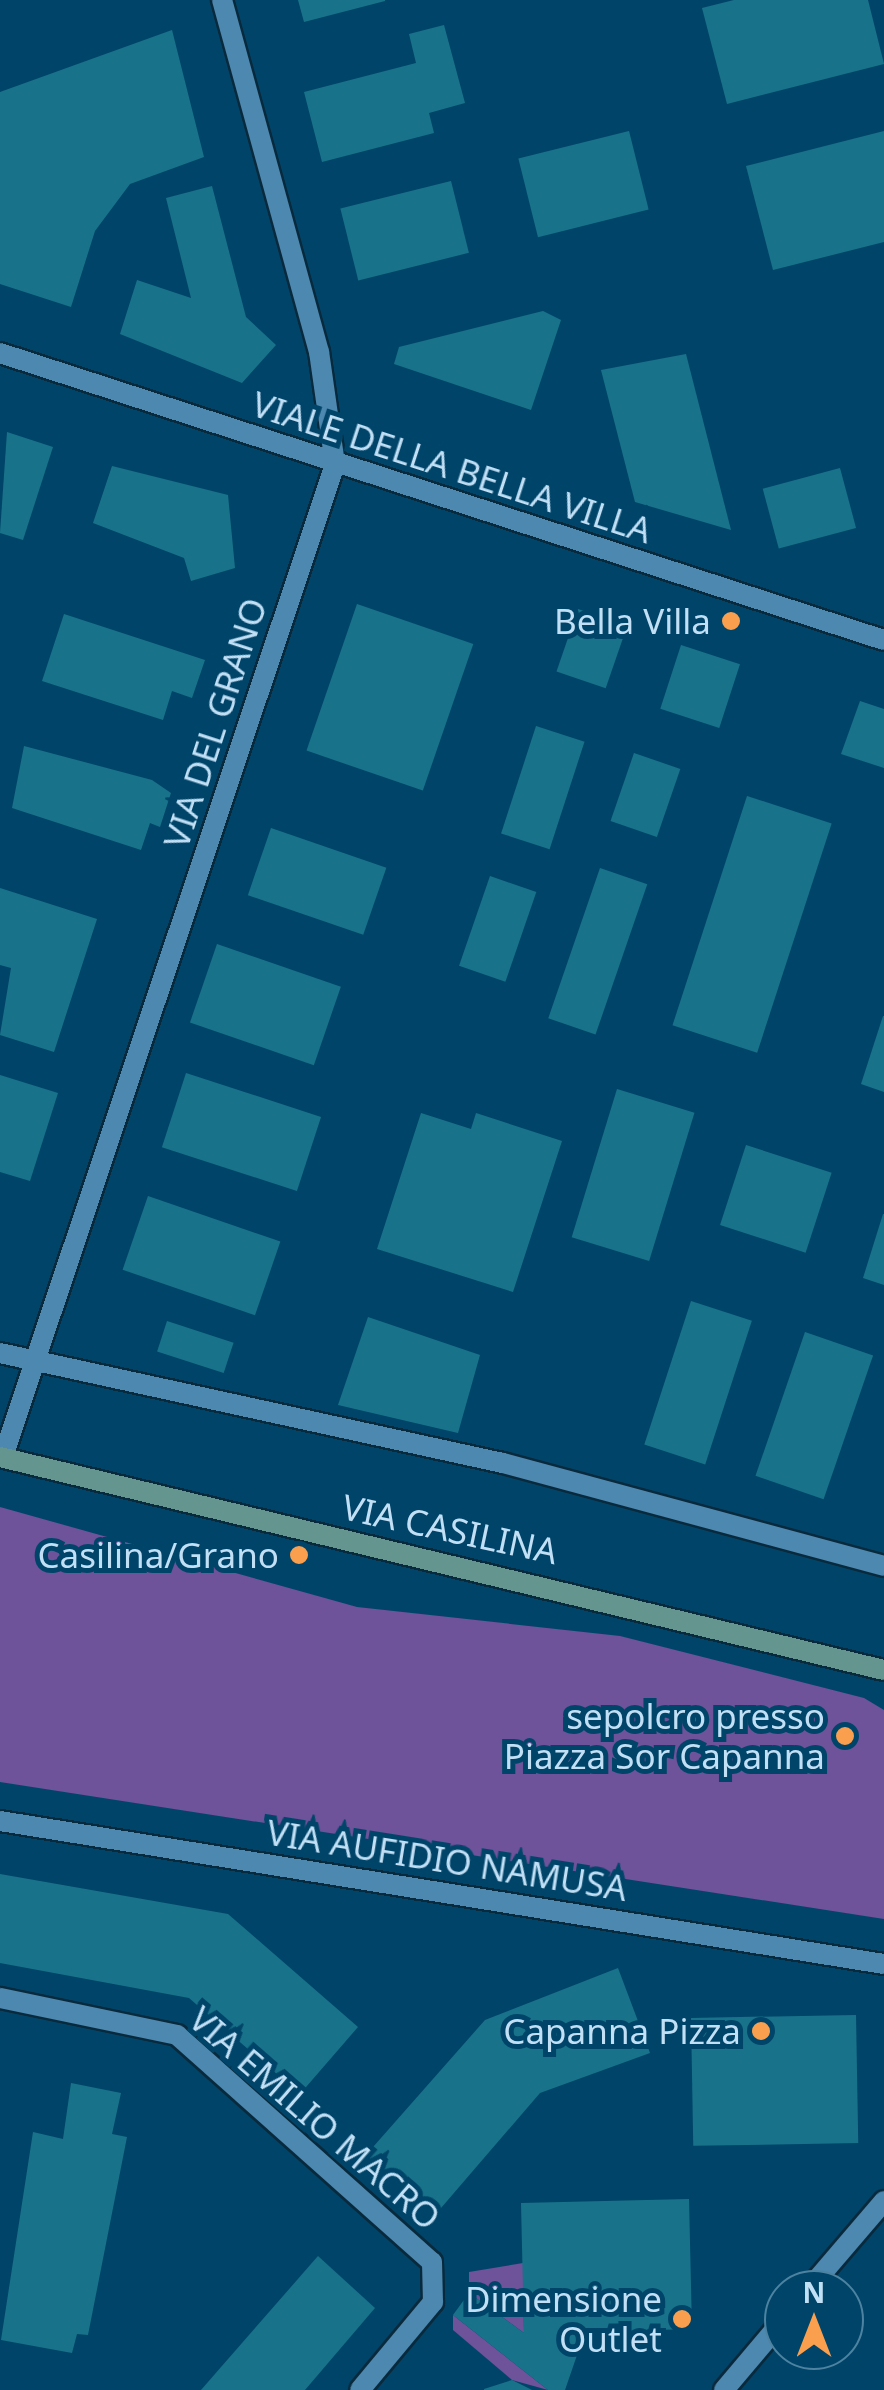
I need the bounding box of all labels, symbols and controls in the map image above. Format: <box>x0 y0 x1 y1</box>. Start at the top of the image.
street label: VIALE DELLA BELLA VILLA <box>247 383 657 551</box>
street label: VIA DEL GRANO <box>155 593 275 853</box>
place label: Bella Villa <box>554 600 711 642</box>
marker: Bella Villa <box>720 610 742 632</box>
street label: VIA CASILINA <box>338 1486 562 1572</box>
place label: Casilina/Grano <box>37 1534 279 1576</box>
marker: Casilina/Grano <box>288 1544 310 1566</box>
place label: sepolcro presso Piazza Sor Capanna <box>504 1695 825 1777</box>
marker: sepolcro presso Piazza Sor Capanna <box>834 1725 856 1747</box>
street label: VIA AUFIDIO NAMUSA <box>264 1811 630 1909</box>
street label: VIA EMILIO MACRO <box>181 1998 449 2238</box>
place label: Capanna Pizza <box>503 2010 741 2052</box>
marker: Capanna Pizza <box>750 2020 772 2042</box>
north arrow <box>764 2270 864 2370</box>
text: N <box>803 2273 825 2311</box>
place label: Dimensione Outlet <box>465 2278 662 2360</box>
marker: Dimensione Outlet <box>671 2308 693 2330</box>

